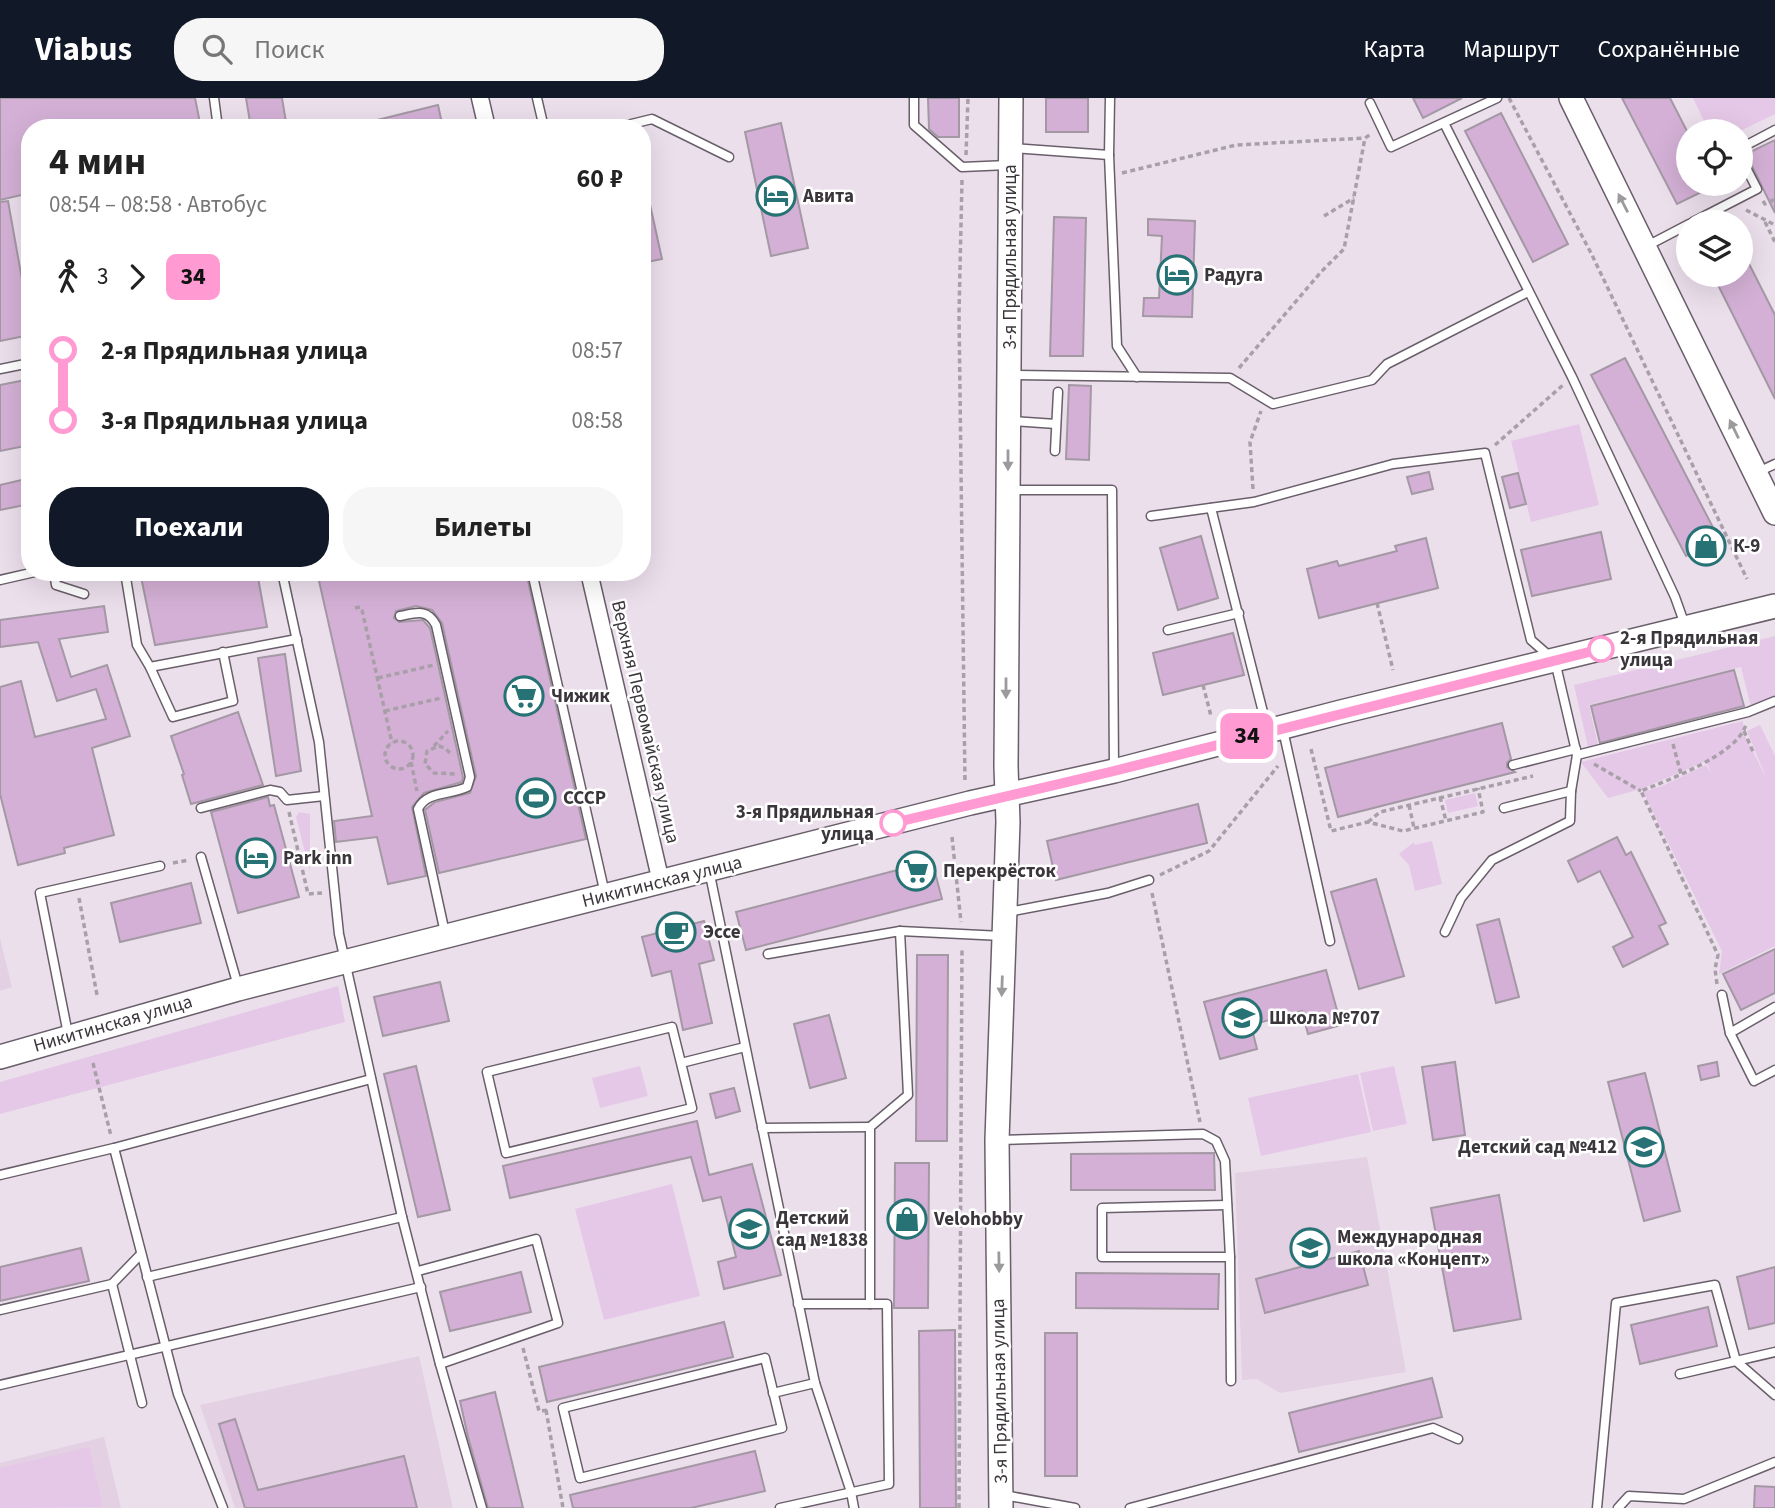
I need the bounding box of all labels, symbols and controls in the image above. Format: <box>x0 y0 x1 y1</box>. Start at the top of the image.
search box <box>174 18 664 81</box>
text: Viabus <box>35 26 132 73</box>
icon: search <box>198 30 236 68</box>
text: Поиск <box>254 31 324 68</box>
text: Карта <box>1364 32 1425 67</box>
text: Маршрут <box>1463 32 1559 67</box>
text: Сохранённые <box>1597 32 1740 67</box>
map controls <box>1676 119 1753 287</box>
button: locate <box>1676 119 1753 196</box>
text: 4 мин <box>49 135 146 189</box>
text: 60 ₽ <box>577 160 623 197</box>
street label: 3-я Прядильная улица <box>997 164 1024 350</box>
hotel icon: Авита <box>755 175 797 217</box>
place label: Авита <box>802 183 854 210</box>
text: 08:54 – 08:58 · Автобус <box>49 188 267 221</box>
one-way arrow <box>1618 193 1629 213</box>
button: layers <box>1676 210 1753 287</box>
hotel icon: Радуга <box>1156 254 1198 296</box>
icon: walk <box>49 258 87 296</box>
icon: forward <box>118 258 156 296</box>
text: 34 <box>180 259 206 294</box>
text: 3 <box>97 260 108 293</box>
place label: Радуга <box>1204 262 1263 289</box>
text: 2-я Прядильная улица <box>101 332 368 369</box>
text: 08:57 <box>572 334 623 367</box>
text: 3-я Прядильная улица <box>101 402 368 439</box>
text: 08:58 <box>572 404 623 437</box>
one-way arrow <box>1728 419 1740 439</box>
one-way arrow <box>1002 449 1014 471</box>
button: Поехали <box>49 487 329 567</box>
button: Билеты <box>343 487 623 567</box>
shop icon: К-9 <box>1685 525 1727 567</box>
place label: К-9 <box>1733 533 1760 560</box>
street label: Верхняя Первомайская улица <box>604 598 686 846</box>
place label: 2-я Прядильная улица <box>1620 625 1758 674</box>
marker: 2-я Прядильная улица <box>1588 636 1614 662</box>
supermarket icon: Чижик <box>503 675 545 717</box>
one-way arrow <box>1001 677 1012 699</box>
place label: Чижик <box>551 683 611 710</box>
line badge: 34 <box>1216 713 1278 759</box>
text: 34 <box>1234 718 1260 753</box>
sports icon: СССР <box>515 777 557 819</box>
place label: СССР <box>563 785 606 812</box>
place label: 3-я Прядильная улица <box>736 799 874 848</box>
marker: 3-я Прядильная улица <box>880 810 906 836</box>
hotel icon: Park inn <box>235 837 277 879</box>
place label: Park inn <box>283 845 352 872</box>
street label: Никитинская улица <box>579 849 745 915</box>
supermarket icon: Перекрёсток <box>895 850 937 892</box>
place label: Перекрёсток <box>943 858 1057 885</box>
cafe icon: Эссе <box>655 911 697 953</box>
place label: Эссе <box>703 919 741 946</box>
one-way arrow <box>996 975 1008 997</box>
street label: Никитинская улица <box>30 988 196 1060</box>
school or university icon: Школа №707 <box>1221 997 1263 1039</box>
place label: Школа №707 <box>1269 1005 1380 1032</box>
school or university icon: Детский сад №412 <box>1623 1126 1665 1168</box>
place label: Детский сад №412 <box>1458 1134 1617 1161</box>
shop icon: Velohobby <box>886 1198 928 1240</box>
place label: Детский сад №1838 <box>776 1205 868 1254</box>
place label: Velohobby <box>933 1206 1023 1233</box>
school or university icon: Детский сад №1838 <box>728 1208 770 1250</box>
place label: Международная школа «Концепт» <box>1337 1224 1490 1273</box>
school or university icon: Международная школа «Концепт» <box>1289 1227 1331 1269</box>
one-way arrow <box>993 1251 1005 1273</box>
street label: 3-я Прядильная улица <box>985 1298 1015 1484</box>

